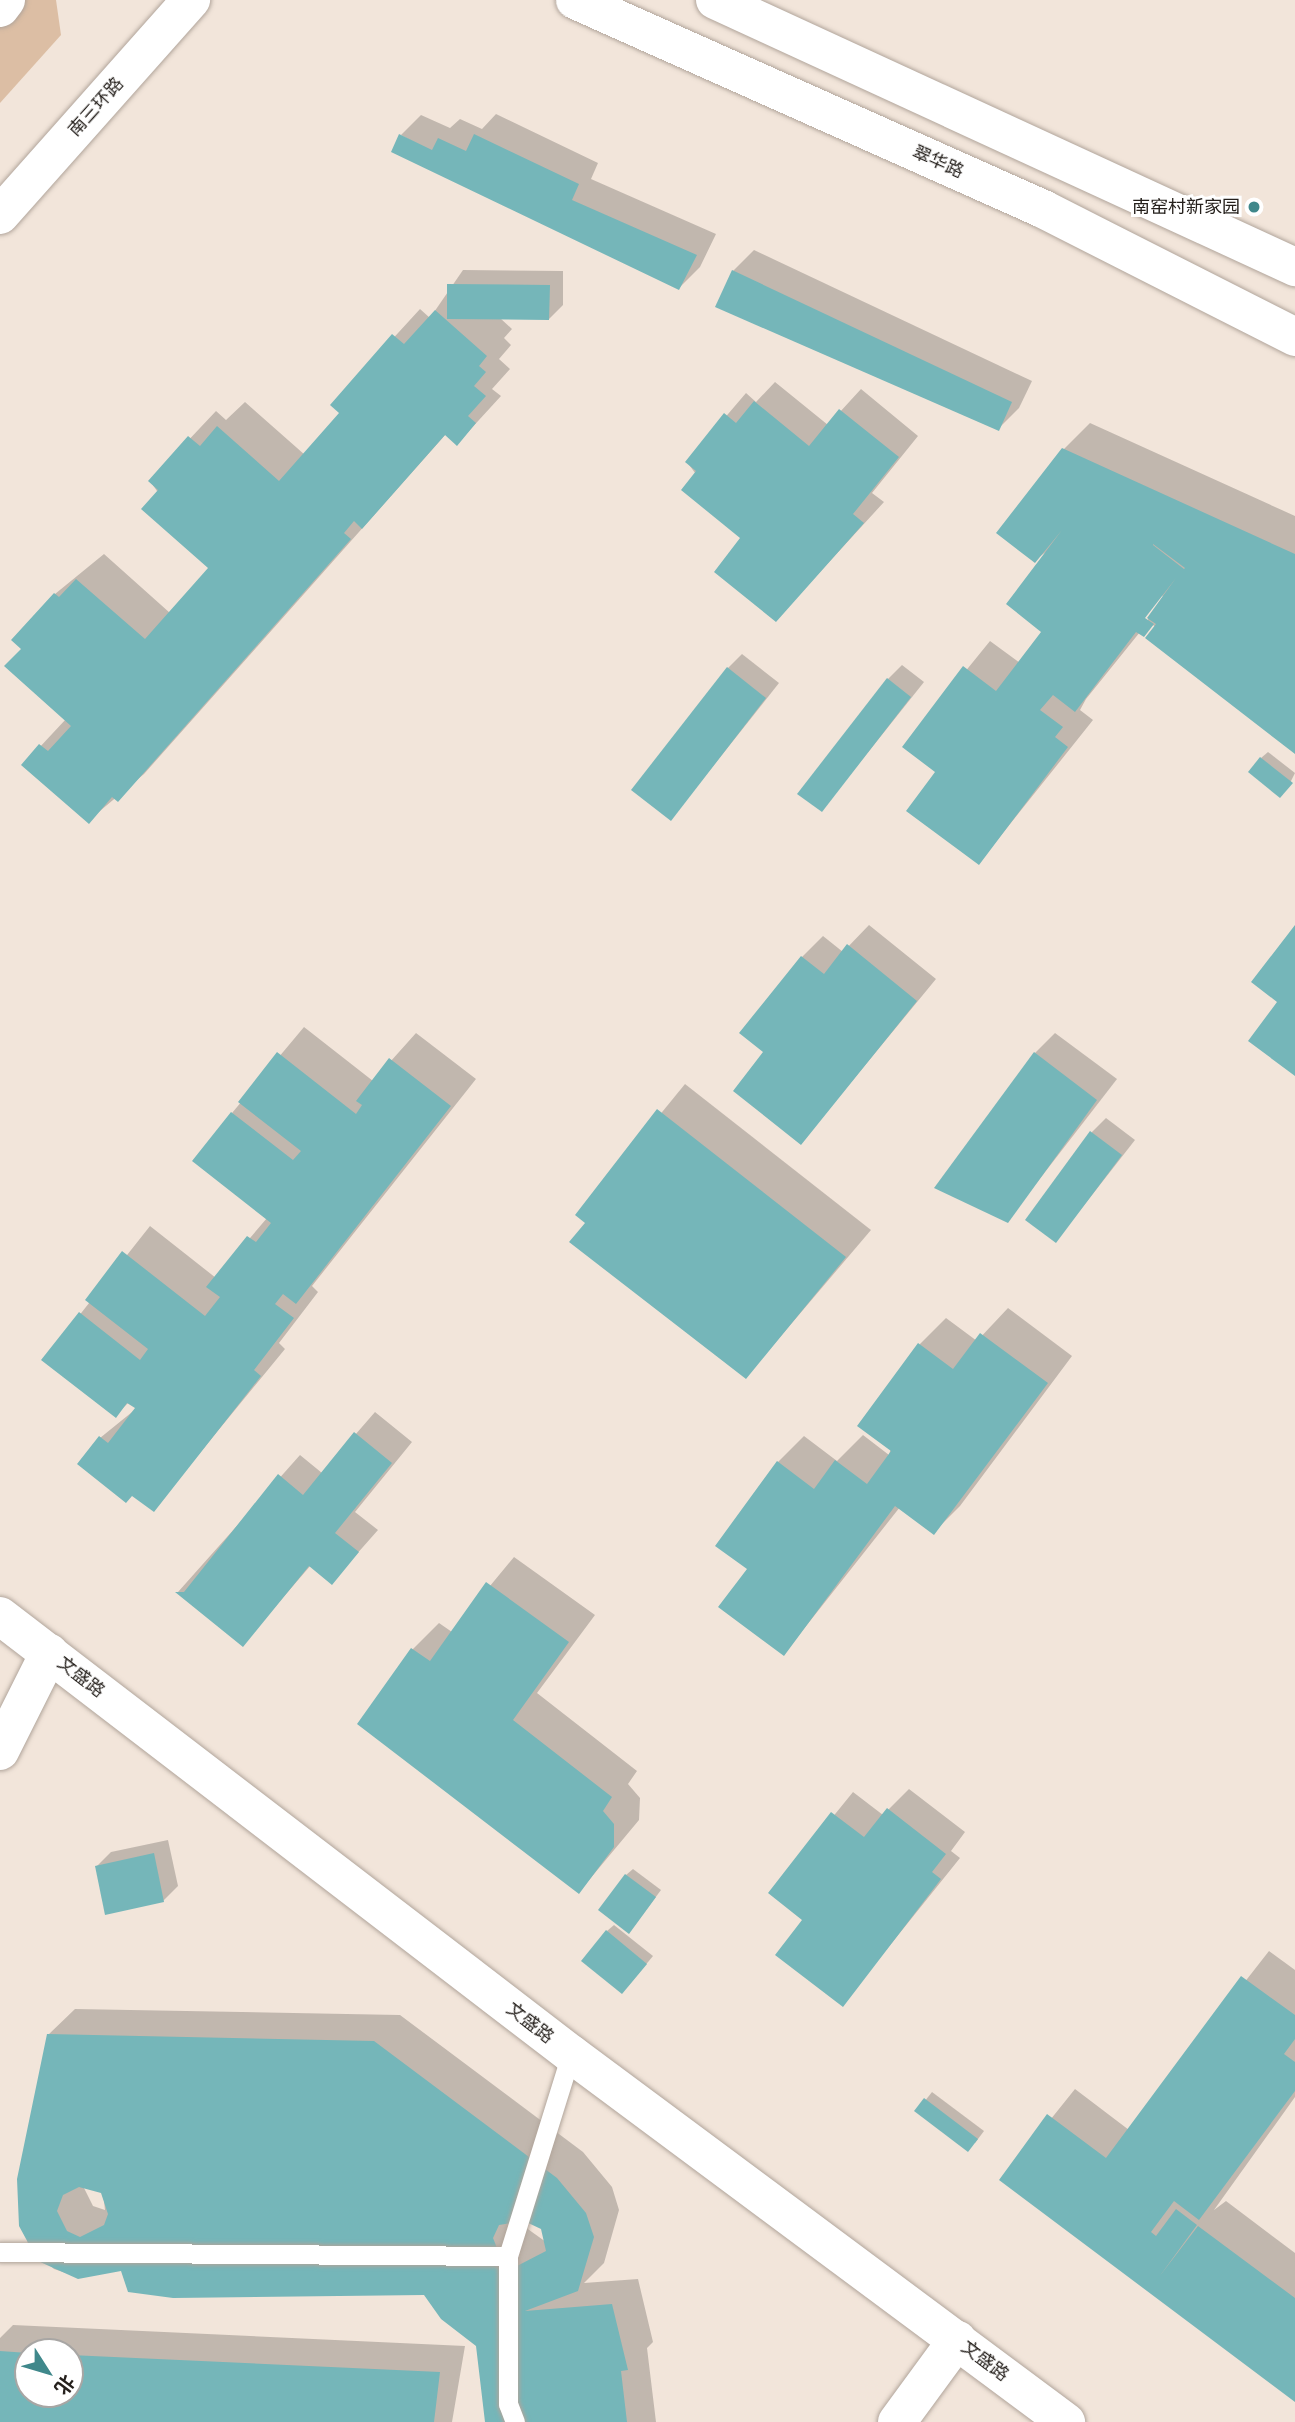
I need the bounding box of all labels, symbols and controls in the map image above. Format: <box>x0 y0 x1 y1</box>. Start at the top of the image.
street label: 南三环路 <box>64 73 128 141</box>
street label: 翠华路 <box>909 141 967 183</box>
place label: 南窑村新家园 <box>1132 196 1240 218</box>
marker: 南窑村新家园 <box>1246 199 1262 215</box>
street label: 文盛路 <box>53 1652 109 1702</box>
street label: 文盛路 <box>502 1998 558 2048</box>
street label: 文盛路 <box>957 2336 1013 2386</box>
north arrow <box>14 2338 84 2408</box>
text: 北 <box>50 2371 79 2399</box>

